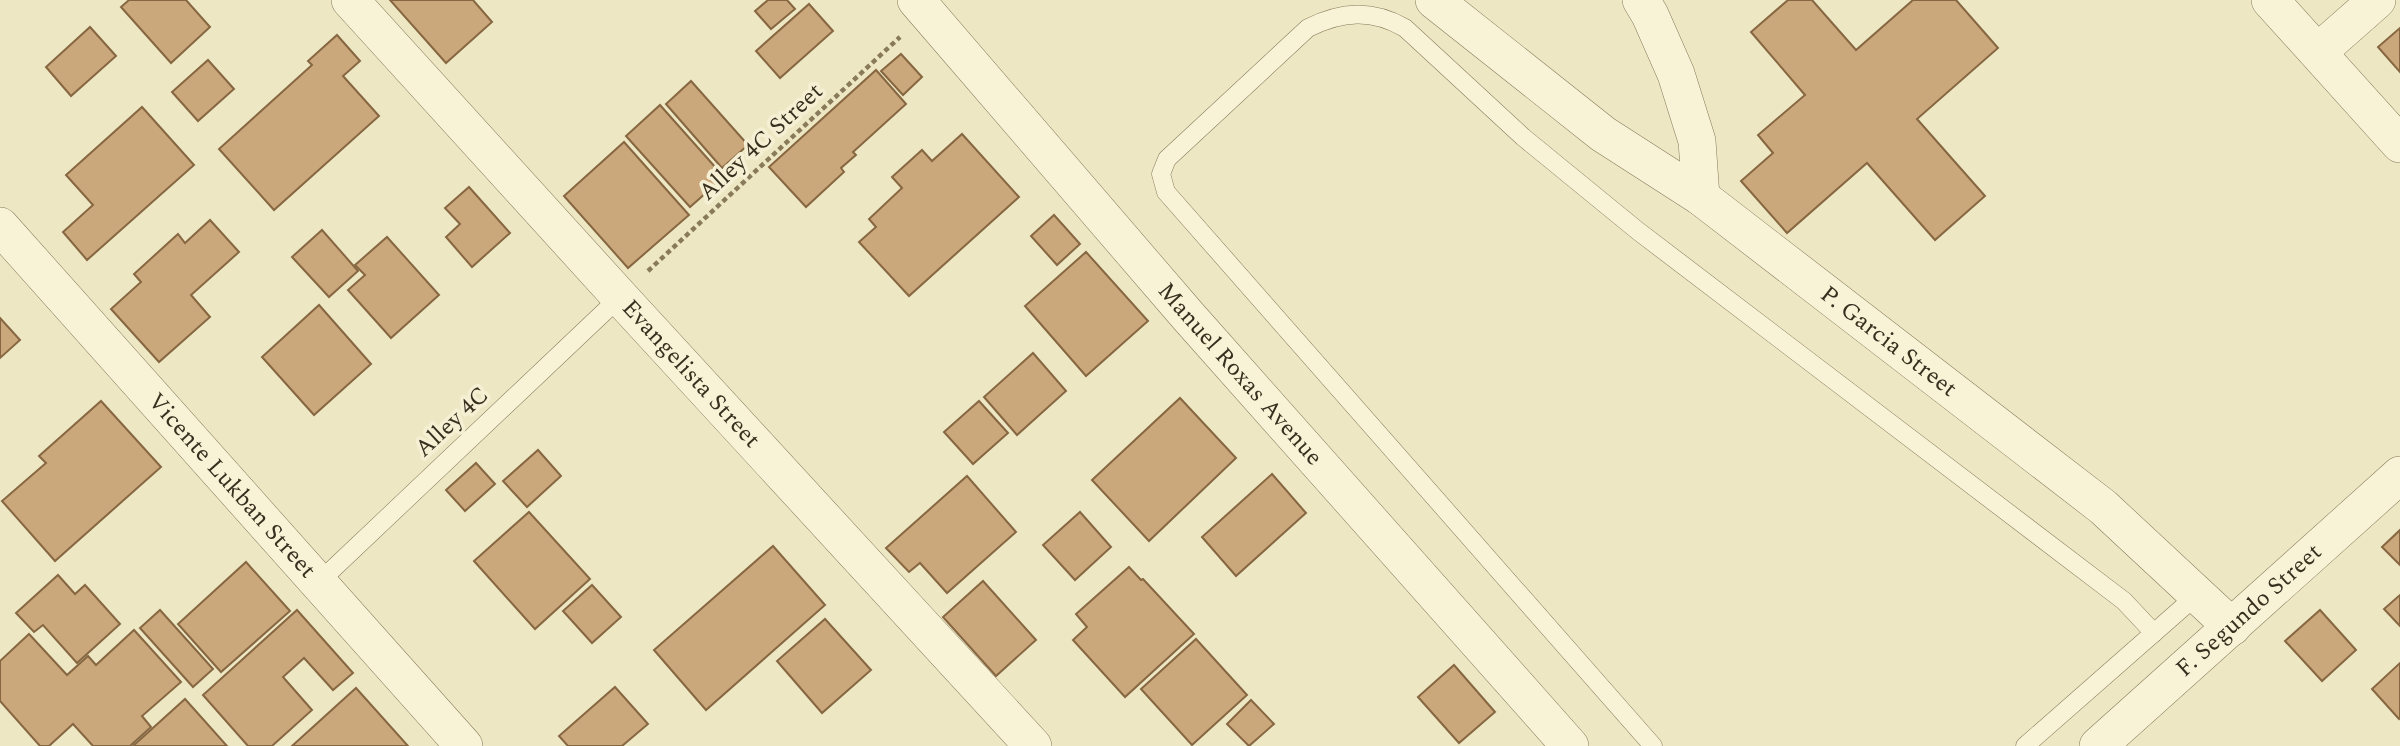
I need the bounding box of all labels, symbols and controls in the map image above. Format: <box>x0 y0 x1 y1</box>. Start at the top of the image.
street label: Alley 4C Street <box>690 74 832 210</box>
street label: Manuel Roxas Avenue <box>1149 274 1331 474</box>
street label: P. Garcia Street <box>1812 277 1965 406</box>
street label: Evangelista Street <box>613 291 769 457</box>
street label: Alley 4C <box>407 378 497 466</box>
street label: Vicente Lukban Street <box>139 385 324 587</box>
street label: F. Segundo Street <box>2168 535 2330 686</box>

